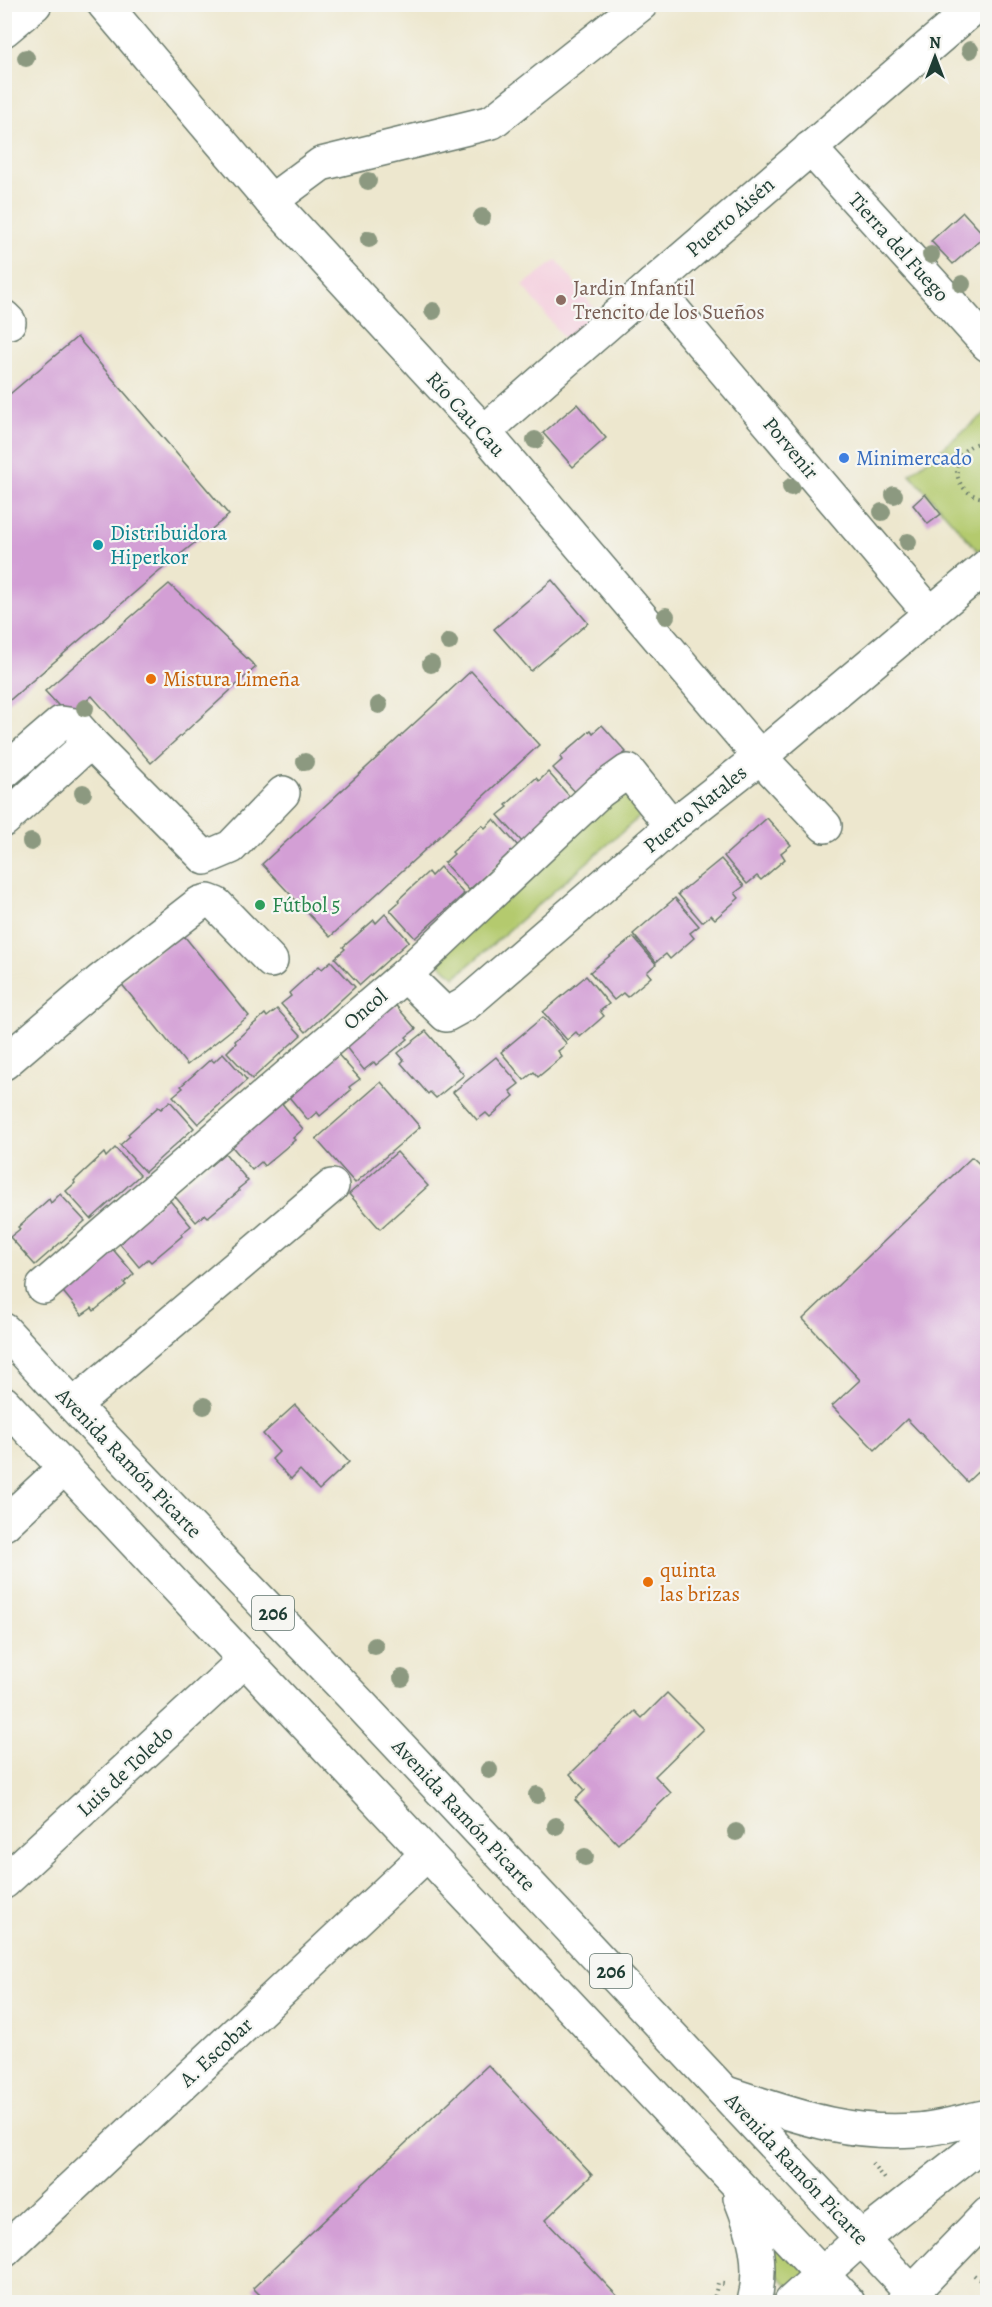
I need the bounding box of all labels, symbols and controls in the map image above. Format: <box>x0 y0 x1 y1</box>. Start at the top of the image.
north arrow <box>905 27 965 87</box>
text: N <box>929 32 941 54</box>
street label: Puerto Aisén <box>680 171 780 263</box>
street label: Tierra del Fuego <box>842 186 956 308</box>
place label: Jardin Infantil Trencito de los Sueños <box>573 274 765 326</box>
marker: Jardin Infantil Trencito de los Sueños <box>554 293 568 307</box>
street label: Río Cau Cau <box>420 365 512 463</box>
street label: Porvenir <box>757 411 825 485</box>
place label: Minimercado <box>856 444 972 472</box>
marker: Minimercado <box>837 451 851 465</box>
place label: Distribuidora Hiperkor <box>110 519 228 571</box>
marker: Distribuidora Hiperkor <box>91 538 105 552</box>
place label: Mistura Limeña <box>163 665 300 693</box>
marker: Mistura Limeña <box>144 672 158 686</box>
street label: Puerto Natales <box>637 758 753 860</box>
place label: Fútbol 5 <box>272 891 340 919</box>
marker: Fútbol 5 <box>253 898 267 912</box>
street label: Oncol <box>337 982 393 1036</box>
street label: Avenida Ramón Picarte <box>49 1381 208 1544</box>
place label: quinta las brizas <box>660 1556 740 1608</box>
marker: quinta las brizas <box>641 1575 655 1589</box>
road number: 206 <box>252 1596 294 1630</box>
street label: Luis de Toledo <box>71 1719 179 1823</box>
street label: Avenida Ramón Picarte <box>385 1732 542 1897</box>
road number: 206 <box>590 1954 632 1988</box>
street label: A. Escobar <box>173 2011 259 2094</box>
street label: Avenida Ramón Picarte <box>718 2086 875 2251</box>

